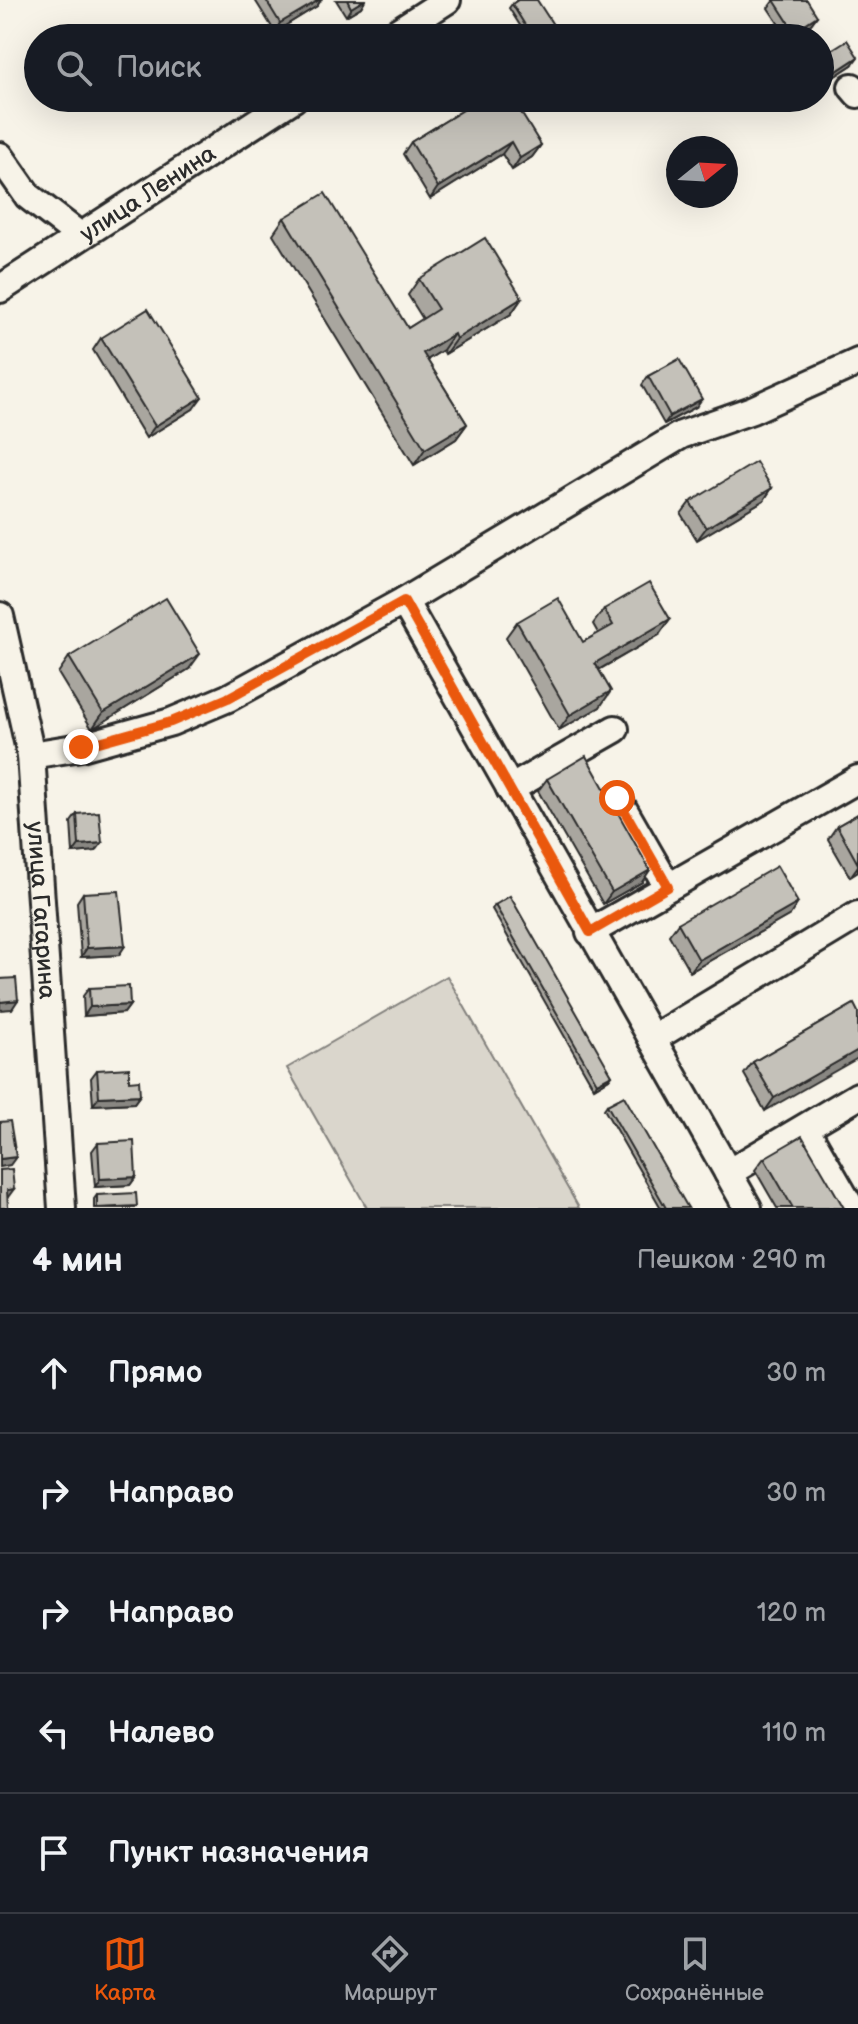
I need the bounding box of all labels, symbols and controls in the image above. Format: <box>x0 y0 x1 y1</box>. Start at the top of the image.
search box <box>24 24 834 112</box>
icon: search <box>52 46 96 90</box>
text: Поиск <box>116 50 202 86</box>
north arrow <box>666 136 738 208</box>
street label: улица Ленина <box>74 138 221 248</box>
route end <box>63 729 99 765</box>
route start <box>599 780 635 816</box>
street label: улица Гагарина <box>21 820 62 1000</box>
text: 4 мин <box>32 1240 123 1281</box>
text: Пешком · 290 m <box>637 1245 826 1276</box>
icon: ahead <box>32 1351 76 1395</box>
text: Прямо <box>108 1355 202 1391</box>
text: 30 m <box>766 1358 826 1389</box>
icon: right <box>32 1471 76 1515</box>
text: Направо <box>108 1475 234 1511</box>
text: 30 m <box>766 1478 826 1509</box>
icon: right <box>32 1591 76 1635</box>
text: Направо <box>108 1595 234 1631</box>
text: 120 m <box>757 1598 826 1629</box>
icon: left <box>32 1711 76 1755</box>
text: Налево <box>108 1715 214 1751</box>
text: 110 m <box>762 1718 826 1749</box>
icon: arrive <box>32 1831 76 1875</box>
text: Пункт назначения <box>108 1835 369 1871</box>
tab: Карта <box>94 1932 156 2007</box>
tab: Маршрут <box>344 1932 437 2007</box>
tab: Сохранённые <box>625 1932 764 2007</box>

